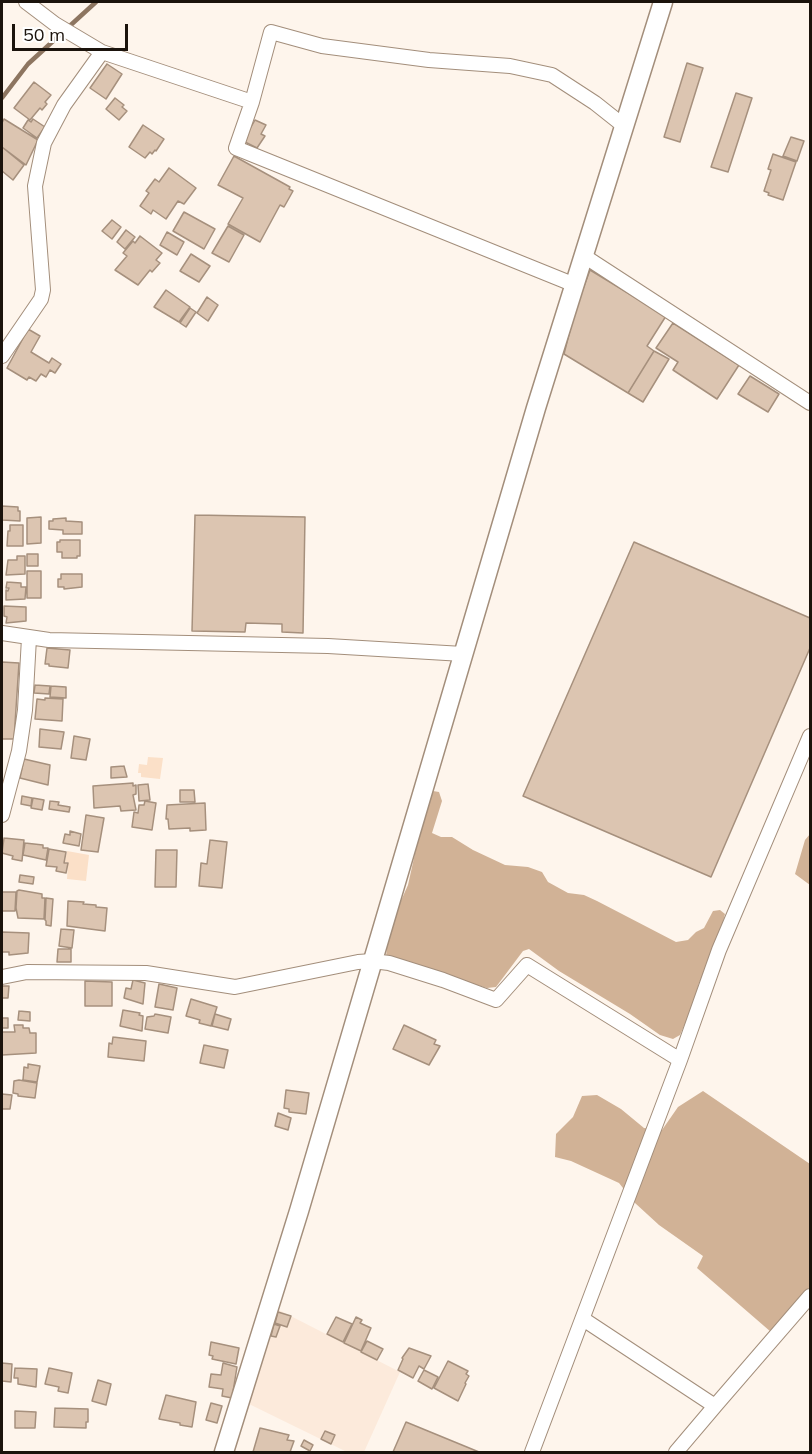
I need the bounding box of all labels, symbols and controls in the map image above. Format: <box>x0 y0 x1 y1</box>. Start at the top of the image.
scale bar <box>15 12 130 50</box>
text: 50 m <box>23 23 65 46</box>

